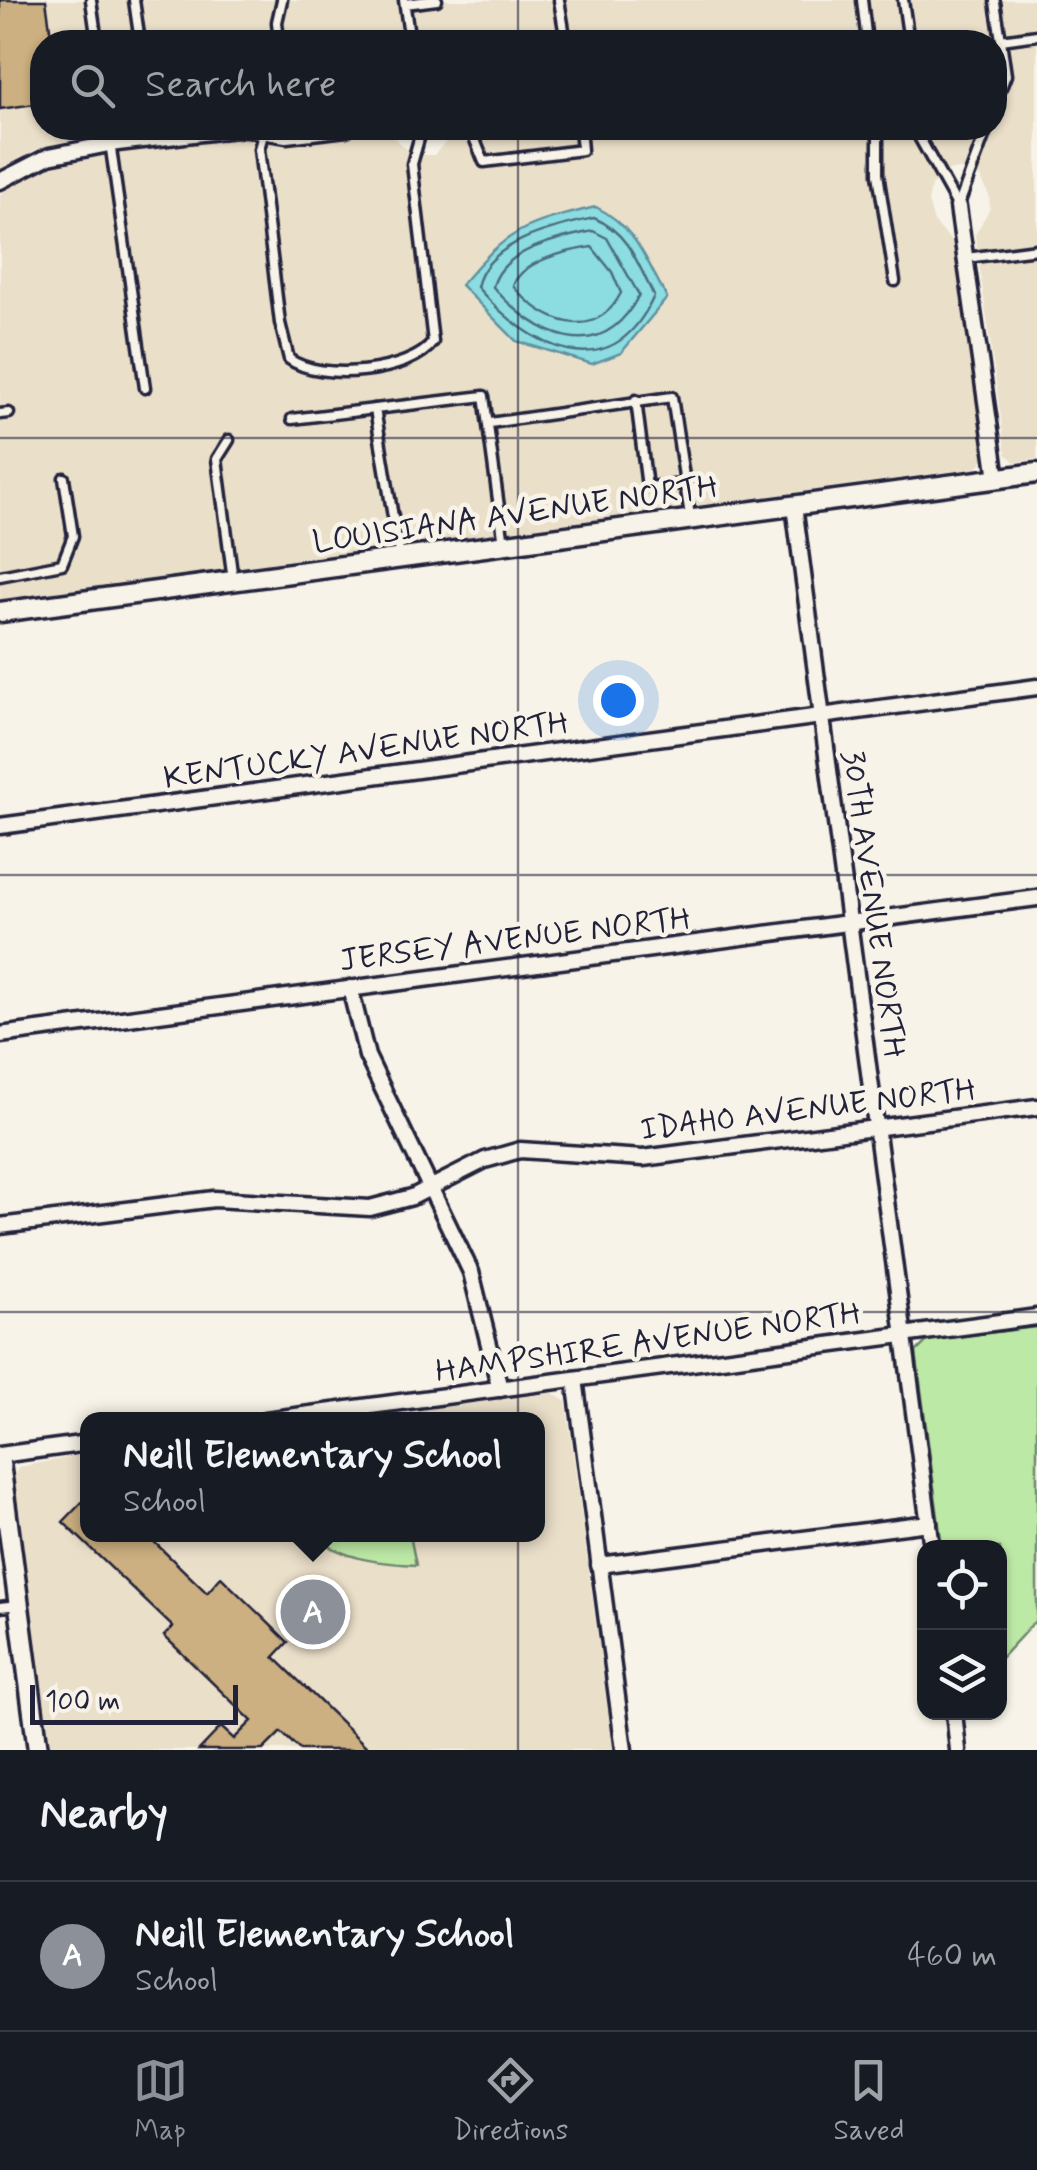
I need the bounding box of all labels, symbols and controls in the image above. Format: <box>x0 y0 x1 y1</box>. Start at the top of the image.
search box <box>30 30 1007 140</box>
icon: search <box>65 58 120 113</box>
text: Search here <box>145 61 336 110</box>
street label: LOUISIANA AVENUE NORTH <box>310 466 721 564</box>
your location <box>593 675 644 726</box>
street label: KENTUCKY AVENUE NORTH <box>161 702 571 800</box>
street label: 30TH AVENUE NORTH <box>831 748 915 1061</box>
street label: JERSEY AVENUE NORTH <box>337 898 693 982</box>
street label: IDAHO AVENUE NORTH <box>638 1069 978 1151</box>
street label: HAMPSHIRE AVENUE NORTH <box>433 1292 864 1394</box>
popup <box>80 1412 545 1542</box>
text: Neill Elementary School <box>123 1432 502 1481</box>
text: School <box>123 1481 206 1523</box>
map controls <box>917 1540 1007 1720</box>
button: locate <box>917 1540 1007 1630</box>
pin: A <box>280 1574 346 1650</box>
button: layers <box>917 1630 1007 1720</box>
scale bar <box>30 1680 238 1724</box>
text: 100 m <box>45 1684 120 1721</box>
text: Nearby <box>40 1788 168 1843</box>
text: Neill Elementary School <box>135 1911 514 1960</box>
text: A <box>62 1935 83 1977</box>
text: 460 m <box>907 1935 997 1977</box>
text: School <box>135 1960 218 2002</box>
tab: Map <box>133 2053 188 2150</box>
tab: Directions <box>453 2053 568 2150</box>
tab: Saved <box>834 2053 904 2150</box>

